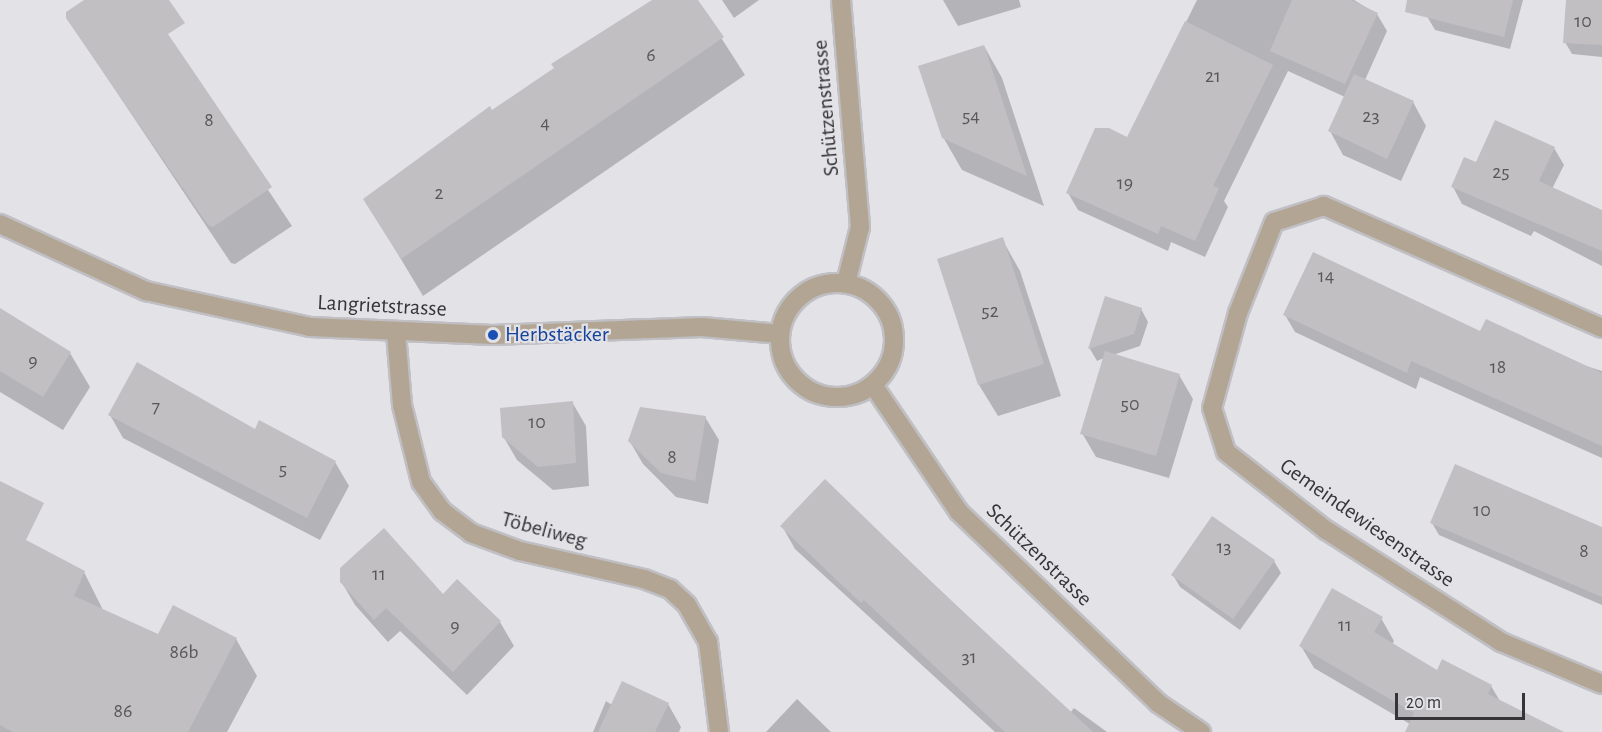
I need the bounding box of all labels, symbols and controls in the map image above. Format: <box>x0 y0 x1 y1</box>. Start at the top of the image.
house number: 10 <box>1574 9 1592 33</box>
street label: Schützenstrasse <box>807 39 845 177</box>
house number: 6 <box>646 43 656 67</box>
house number: 21 <box>1205 64 1221 88</box>
house number: 54 <box>962 104 980 128</box>
house number: 23 <box>1362 104 1380 128</box>
house number: 8 <box>204 108 214 132</box>
house number: 4 <box>540 111 550 135</box>
house number: 25 <box>1492 160 1510 184</box>
house number: 19 <box>1117 171 1133 195</box>
house number: 2 <box>434 181 444 205</box>
house number: 14 <box>1318 264 1334 288</box>
street label: Langrietstrasse <box>317 289 447 323</box>
house number: 52 <box>981 299 999 323</box>
place label: Herbstäcker <box>505 322 609 348</box>
marker: Herbstäcker <box>486 328 500 342</box>
house number: 9 <box>28 349 38 373</box>
house number: 18 <box>1490 355 1506 379</box>
house number: 50 <box>1121 392 1139 416</box>
house number: 7 <box>152 395 160 419</box>
house number: 10 <box>528 410 546 434</box>
house number: 8 <box>667 445 677 469</box>
street label: Gemeindewiesenstrasse <box>1274 453 1460 593</box>
house number: 5 <box>279 457 287 481</box>
street label: Schützenstrasse <box>981 498 1097 612</box>
house number: 10 <box>1473 498 1491 522</box>
street label: Töbeliweg <box>498 506 590 554</box>
house number: 13 <box>1216 535 1232 559</box>
house number: 8 <box>1579 539 1589 563</box>
house number: 11 <box>372 562 386 586</box>
house number: 11 <box>1338 613 1352 637</box>
house number: 9 <box>450 614 460 638</box>
house number: 86b <box>169 640 199 664</box>
house number: 31 <box>961 645 977 669</box>
scale bar <box>1398 681 1528 719</box>
text: 20 m <box>1406 694 1441 712</box>
house number: 86 <box>114 699 132 723</box>

